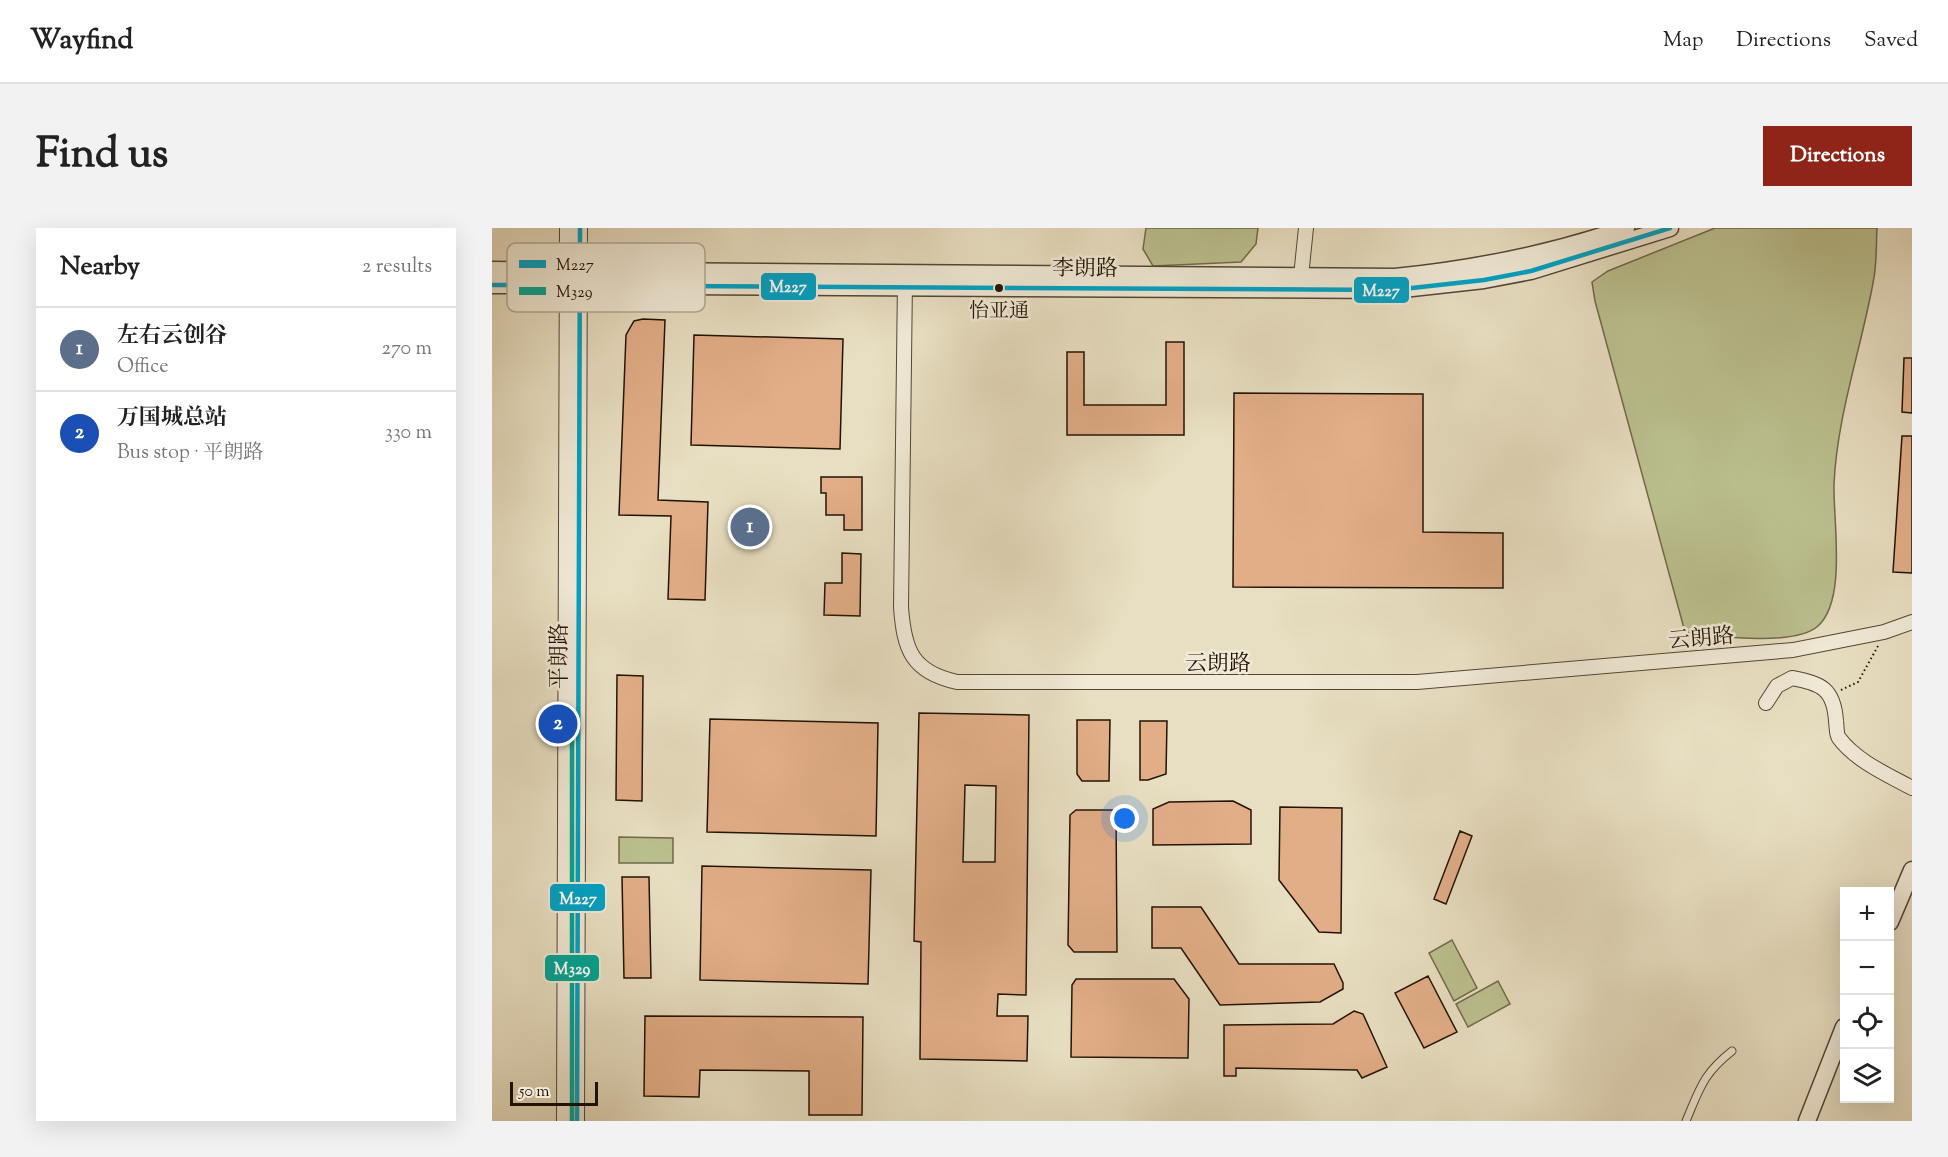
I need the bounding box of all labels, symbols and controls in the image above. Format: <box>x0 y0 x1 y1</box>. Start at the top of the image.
text: Wayfind <box>30 21 133 61</box>
text: Map <box>1663 26 1703 56</box>
text: Directions <box>1736 26 1831 56</box>
text: Saved <box>1864 26 1918 56</box>
text: Find us <box>36 126 168 186</box>
button: Directions <box>1763 126 1912 186</box>
legend <box>507 243 705 312</box>
text: Nearby <box>60 249 140 286</box>
text: 2 results <box>362 253 432 282</box>
street label: 李朗路 <box>1052 254 1118 286</box>
text: M227 <box>556 255 594 278</box>
line badge: M227 <box>760 272 817 301</box>
line badge: M227 <box>1353 276 1410 304</box>
text: M227 <box>769 277 808 300</box>
text: M227 <box>1362 281 1401 304</box>
text: M329 <box>556 282 593 305</box>
marker: 怡亚通 <box>993 282 1005 294</box>
place label: 怡亚通 <box>969 298 1029 327</box>
text: 左右云创谷 <box>117 321 227 353</box>
text: 1 <box>76 335 83 364</box>
text: 270 m <box>382 335 432 364</box>
text: Office <box>117 353 169 382</box>
text: 万国城总站 <box>117 403 227 435</box>
text: 2 <box>75 419 84 448</box>
text: 330 m <box>385 419 432 448</box>
text: Bus stop · 平朗路 <box>117 439 263 468</box>
pin: 1 <box>730 504 770 550</box>
street label: 云朗路 <box>1667 621 1736 659</box>
street label: 平朗路 <box>545 623 577 689</box>
street label: 云朗路 <box>1185 649 1251 681</box>
pin: 2 <box>538 702 578 746</box>
your location <box>1110 804 1139 833</box>
line badge: M227 <box>549 883 606 912</box>
map controls <box>1840 887 1894 1103</box>
button: + <box>1840 887 1894 941</box>
text: M227 <box>559 889 598 912</box>
button: − <box>1840 941 1894 995</box>
line badge: M329 <box>544 954 600 982</box>
text: M329 <box>554 959 590 982</box>
button: locate <box>1840 995 1894 1049</box>
button: layers <box>1840 1049 1894 1103</box>
scale bar <box>510 1079 598 1106</box>
text: 50 m <box>519 1081 550 1104</box>

